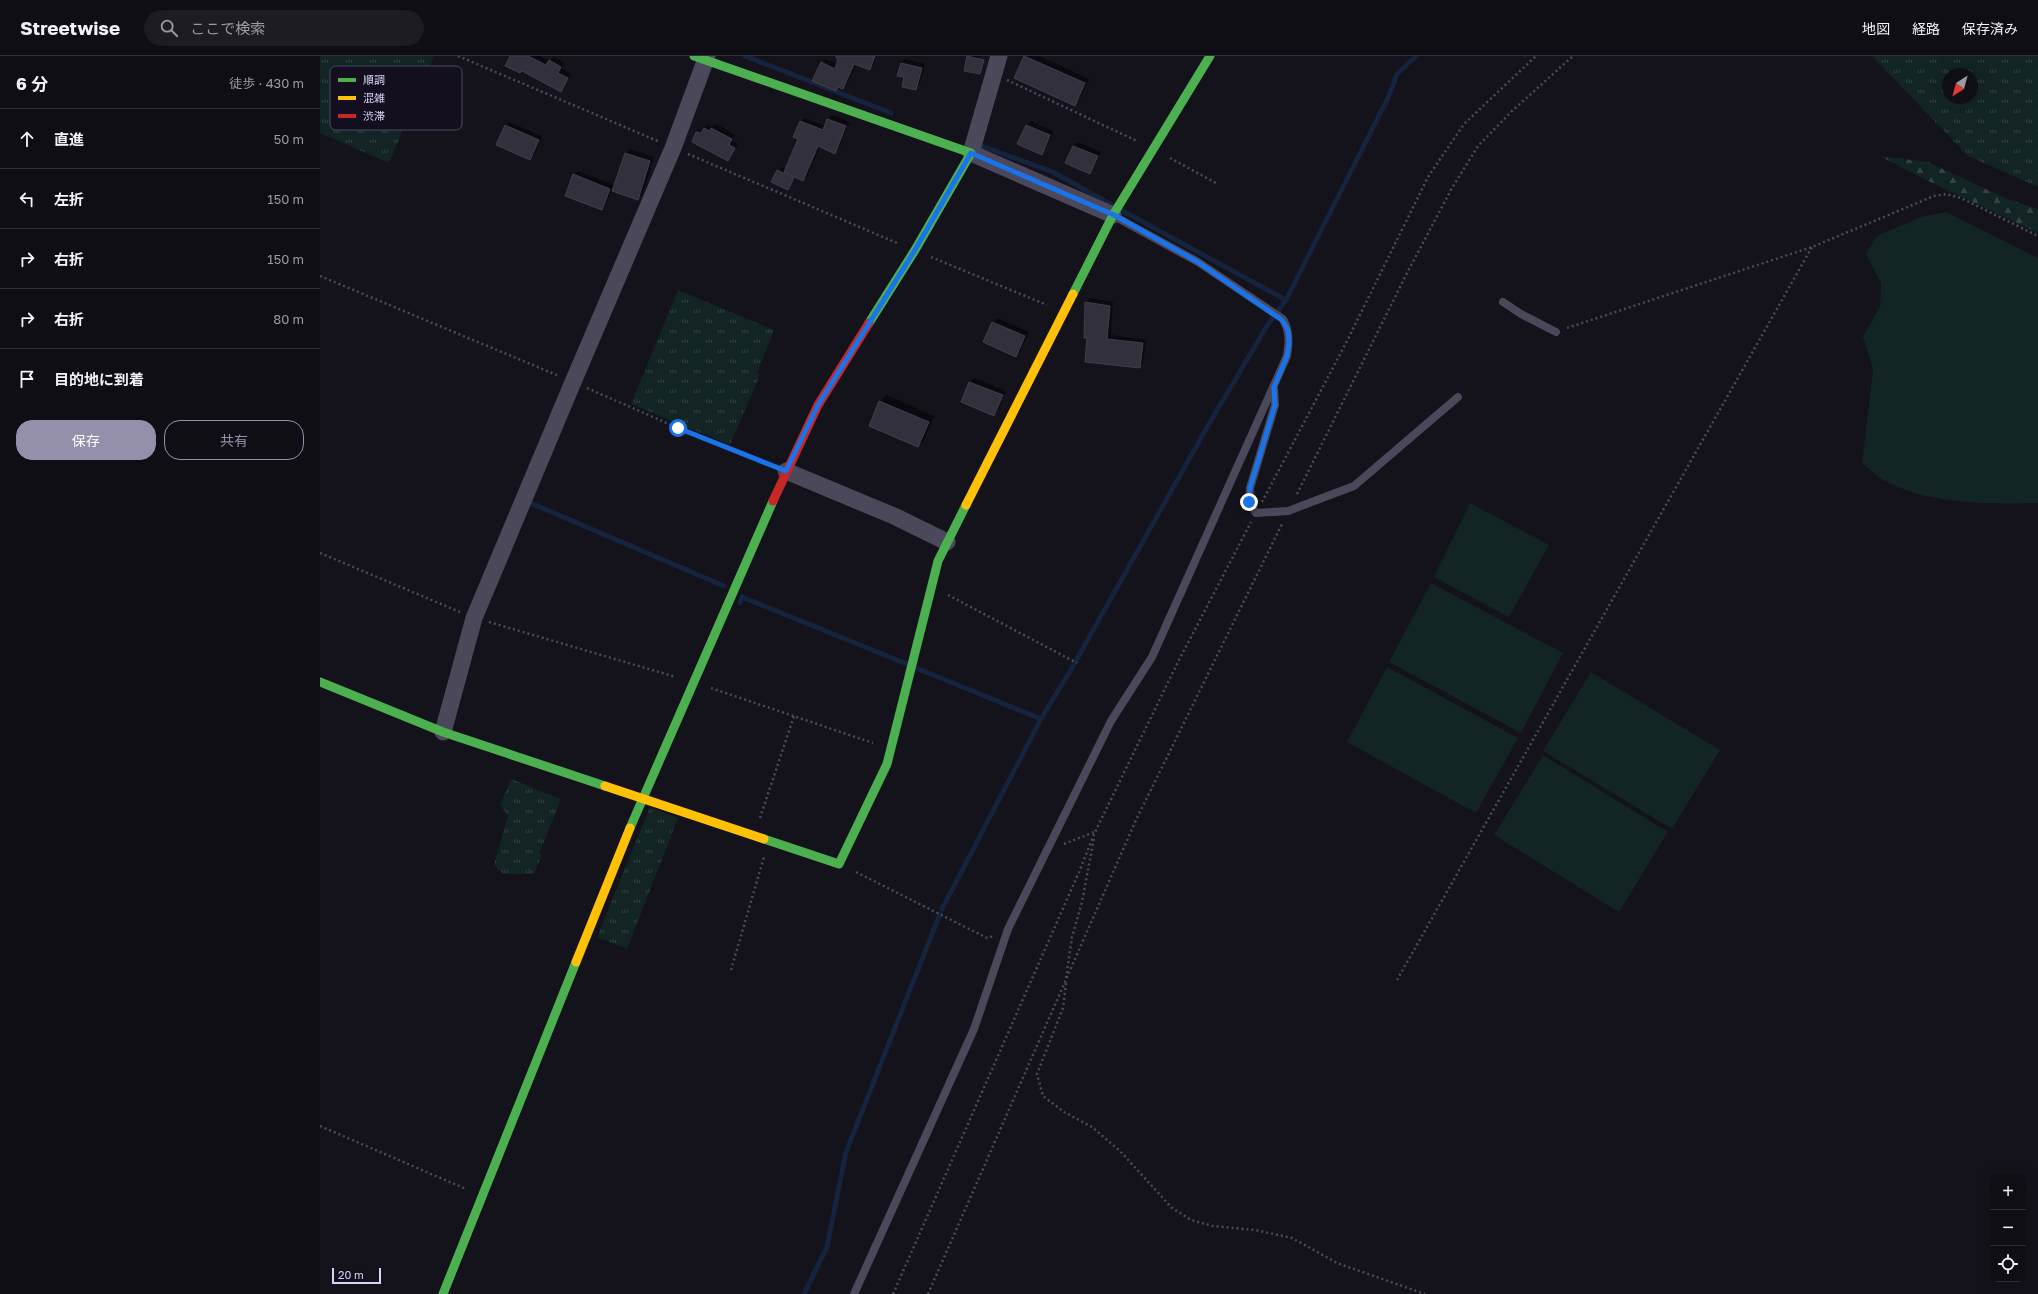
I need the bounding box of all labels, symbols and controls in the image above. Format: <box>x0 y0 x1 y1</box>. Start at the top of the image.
search box <box>144 10 424 46</box>
text: Streetwise <box>20 16 120 39</box>
icon: search <box>158 17 180 39</box>
text: ここで検索 <box>190 19 265 37</box>
text: 地図 <box>1862 20 1890 37</box>
text: 経路 <box>1912 20 1940 37</box>
text: 保存済み <box>1962 20 2018 37</box>
legend <box>330 66 462 130</box>
north arrow <box>1942 68 1978 104</box>
text: 6 分 <box>16 73 48 94</box>
text: 順調 <box>363 73 385 86</box>
text: 徒歩 · 430 m <box>229 75 304 91</box>
text: 混雑 <box>363 91 385 104</box>
text: 渋滞 <box>363 109 385 122</box>
icon: ahead <box>16 128 38 150</box>
text: 直進 <box>54 130 84 148</box>
text: 50 m <box>274 131 304 147</box>
icon: left <box>16 188 38 210</box>
text: 左折 <box>54 190 84 208</box>
text: 150 m <box>267 191 304 207</box>
icon: right <box>16 248 38 270</box>
text: 右折 <box>54 250 84 268</box>
text: 150 m <box>267 251 304 267</box>
icon: right <box>16 308 38 330</box>
text: 右折 <box>54 310 84 328</box>
text: 80 m <box>273 311 304 327</box>
icon: arrive <box>16 368 38 390</box>
text: 目的地に到着 <box>54 370 144 388</box>
route start <box>669 419 687 437</box>
button: 保存 <box>16 420 156 460</box>
button: 共有 <box>164 420 304 460</box>
route end <box>1240 493 1258 511</box>
map controls <box>1990 1174 2026 1282</box>
button: + <box>1990 1174 2026 1210</box>
button: − <box>1990 1210 2026 1246</box>
button: locate <box>1990 1246 2026 1282</box>
scale bar <box>332 1266 381 1285</box>
text: 20 m <box>338 1268 364 1281</box>

